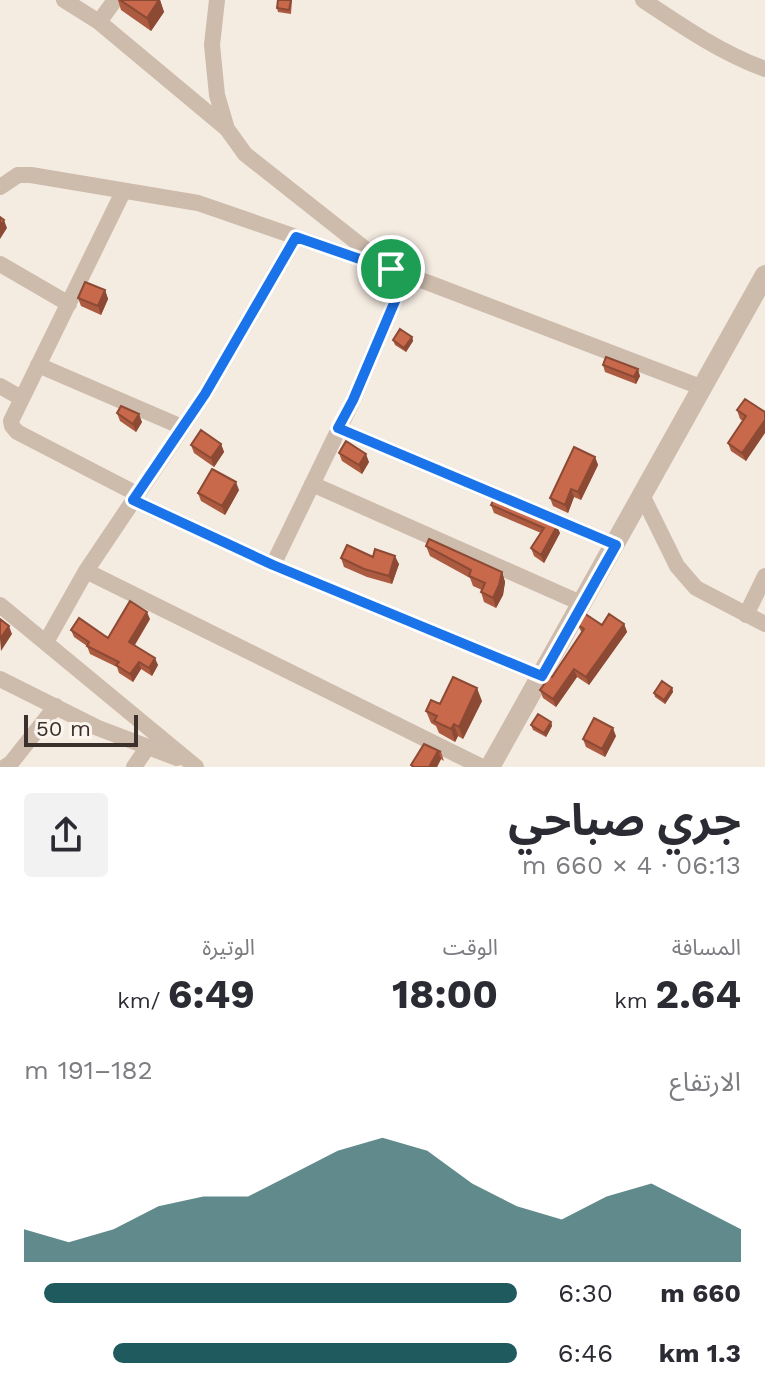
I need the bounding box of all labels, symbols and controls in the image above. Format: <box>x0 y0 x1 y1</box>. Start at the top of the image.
pin <box>357 235 425 303</box>
icon: arrive <box>369 247 413 291</box>
scale bar <box>24 711 138 747</box>
text: 50 m <box>36 716 91 741</box>
button: share <box>24 793 108 877</box>
text: جري صباحي <box>508 794 741 846</box>
text: 06:13 · 4 × 660 m <box>522 850 741 880</box>
text: الوتيرة <box>202 935 255 960</box>
text: الوقت <box>443 935 498 960</box>
text: المسافة <box>672 935 741 960</box>
text: 6:49 <box>168 971 255 1018</box>
text: 18:00 <box>392 971 498 1018</box>
text: 2.64 <box>655 971 741 1018</box>
text: /km <box>117 988 168 1013</box>
text: km <box>614 988 655 1013</box>
text: 182–191 m <box>24 1055 153 1085</box>
text: الارتفاع <box>670 1067 741 1097</box>
text: 6:30 <box>558 1278 613 1308</box>
text: 660 m <box>660 1278 741 1308</box>
text: 6:46 <box>558 1338 613 1368</box>
text: 1.3 km <box>659 1338 741 1368</box>

